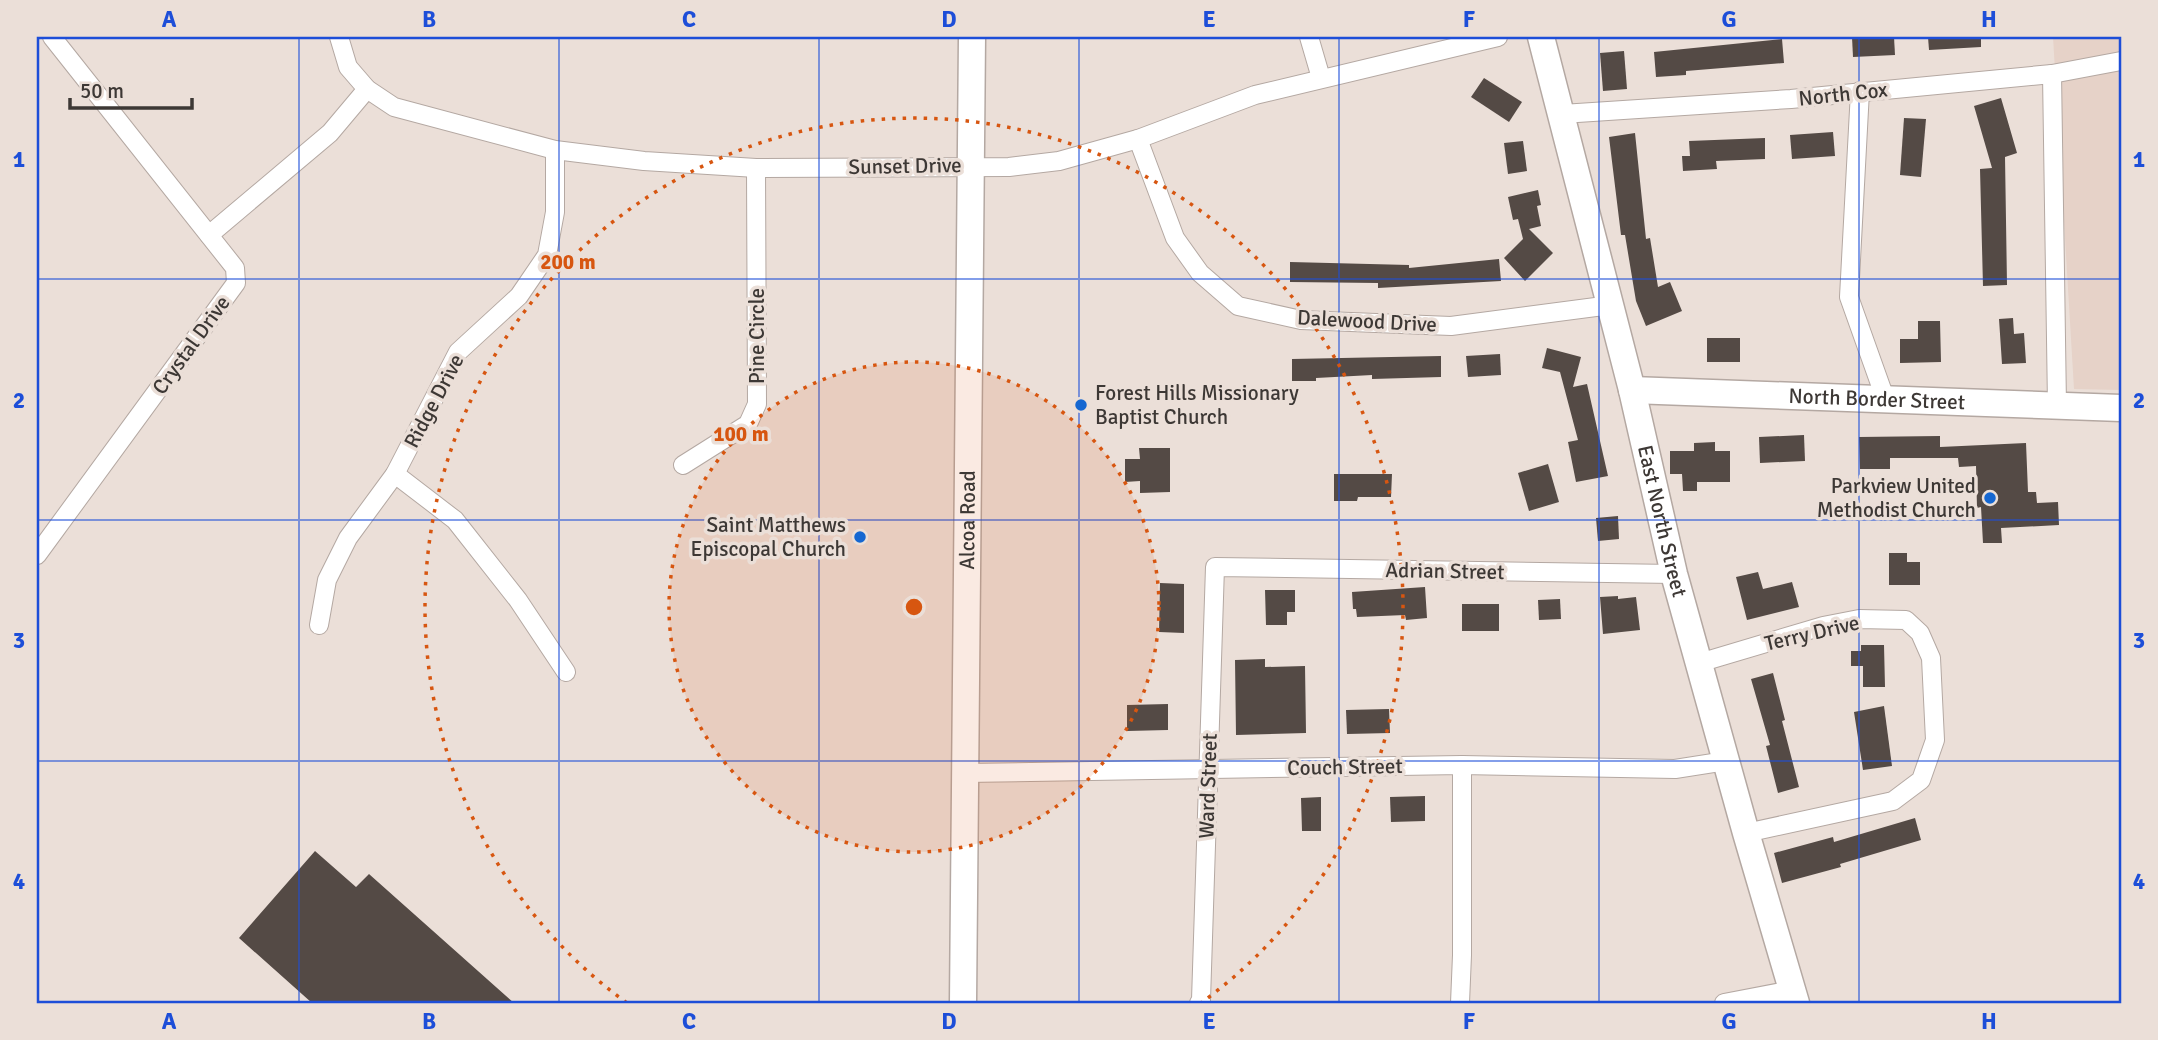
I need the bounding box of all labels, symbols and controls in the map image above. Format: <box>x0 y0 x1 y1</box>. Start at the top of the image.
text: A <box>162 5 177 34</box>
text: B <box>422 5 436 34</box>
text: C <box>682 5 696 34</box>
text: D <box>941 5 957 34</box>
text: E <box>1202 5 1216 34</box>
text: F <box>1463 5 1475 34</box>
text: G <box>1721 5 1737 34</box>
text: H <box>1981 5 1997 34</box>
scale bar <box>70 66 192 110</box>
street label: North Cox <box>1797 76 1889 112</box>
text: 50 m <box>80 78 124 104</box>
text: 1 <box>13 145 25 174</box>
text: 1 <box>2133 145 2145 174</box>
street label: Sunset Drive <box>848 152 962 180</box>
text: 200 m <box>540 249 596 275</box>
street label: Pine Circle <box>744 288 770 384</box>
street label: Crystal Drive <box>146 291 236 399</box>
street label: Dalewood Drive <box>1297 304 1437 338</box>
street label: Ridge Drive <box>398 350 470 452</box>
place label: Forest Hills Missionary Baptist Church <box>1095 380 1299 430</box>
street label: North Border Street <box>1788 383 1966 415</box>
text: 2 <box>13 386 25 415</box>
text: 2 <box>2133 386 2145 415</box>
marker: Forest Hills Missionary Baptist Church <box>1073 397 1089 413</box>
text: 100 m <box>713 421 769 447</box>
street label: East North Street <box>1632 443 1693 600</box>
street label: Alcoa Road <box>954 470 981 570</box>
place label: Parkview United Methodist Church <box>1817 473 1976 523</box>
marker: Parkview United Methodist Church <box>1982 490 1998 506</box>
place label: Saint Matthews Episcopal Church <box>691 512 846 562</box>
marker: Saint Matthews Episcopal Church <box>852 529 868 545</box>
street label: Adrian Street <box>1385 557 1505 585</box>
centre of rings <box>902 595 926 619</box>
street label: Terry Drive <box>1762 609 1862 657</box>
text: 3 <box>13 626 25 655</box>
text: 3 <box>2133 626 2145 655</box>
street label: Ward Street <box>1193 733 1223 839</box>
street label: Couch Street <box>1287 753 1403 781</box>
text: 4 <box>13 867 25 896</box>
text: 4 <box>2133 867 2145 896</box>
text: A <box>162 1007 177 1036</box>
text: B <box>422 1007 436 1036</box>
text: C <box>682 1007 696 1036</box>
text: D <box>941 1007 957 1036</box>
text: E <box>1202 1007 1216 1036</box>
text: F <box>1463 1007 1475 1036</box>
text: G <box>1721 1007 1737 1036</box>
text: H <box>1981 1007 1997 1036</box>

